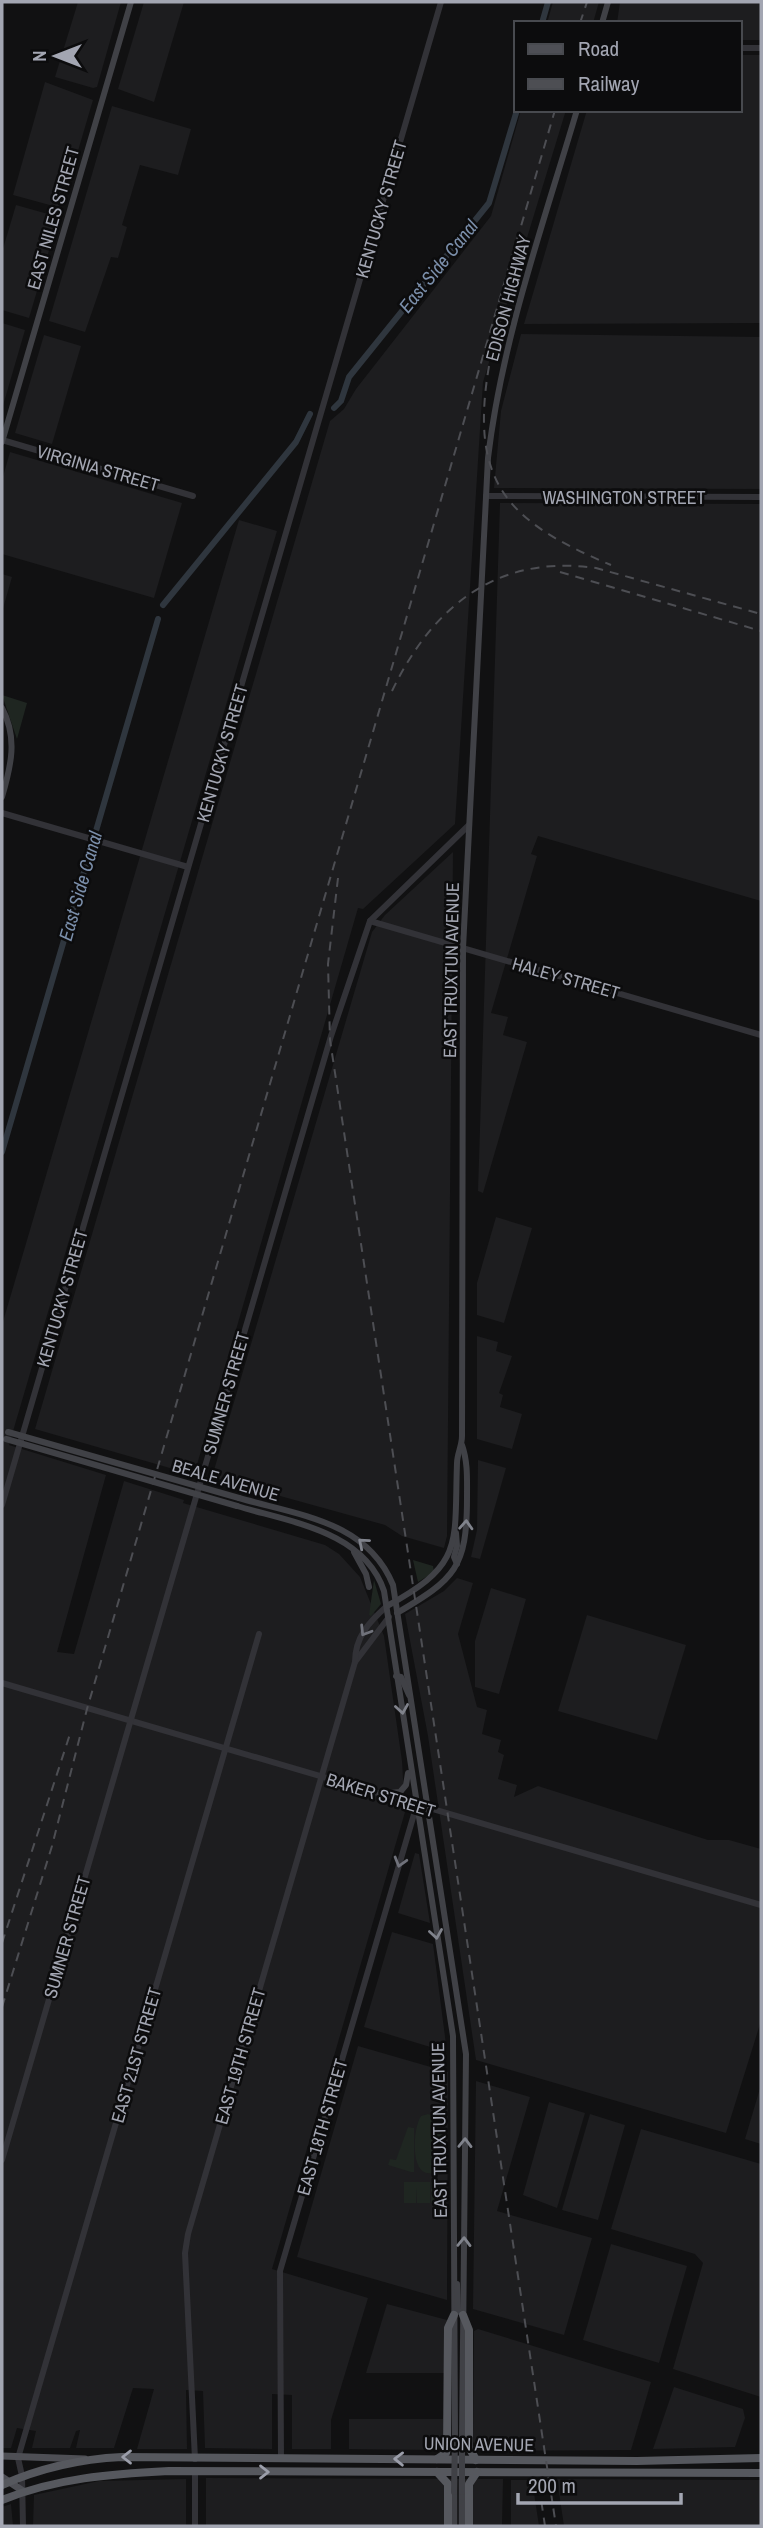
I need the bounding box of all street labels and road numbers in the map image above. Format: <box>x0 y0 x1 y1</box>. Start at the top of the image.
street label: KENTUCKY STREET <box>349 137 413 281</box>
street label: EAST NILES STREET <box>21 144 85 292</box>
street label: EDISON HIGHWAY <box>479 232 537 364</box>
street label: VIRGINIA STREET <box>34 439 162 497</box>
street label: WASHINGTON STREET <box>542 485 706 510</box>
street label: KENTUCKY STREET <box>190 681 254 825</box>
street label: EAST TRUXTUN AVENUE <box>437 882 465 1058</box>
street label: HALEY STREET <box>509 951 623 1005</box>
street label: KENTUCKY STREET <box>30 1226 94 1370</box>
street label: SUMNER STREET <box>197 1329 255 1457</box>
street label: BEALE AVENUE <box>169 1453 283 1507</box>
street label: BAKER STREET <box>324 1767 438 1823</box>
street label: SUMNER STREET <box>38 1873 96 2001</box>
street label: EAST 21ST STREET <box>105 1984 167 2126</box>
street label: EAST 19TH STREET <box>209 1985 271 2127</box>
street label: EAST TRUXTUN AVENUE <box>425 2042 453 2218</box>
street label: EAST 18TH STREET <box>291 2056 353 2198</box>
street label: UNION AVENUE <box>424 2431 534 2457</box>

